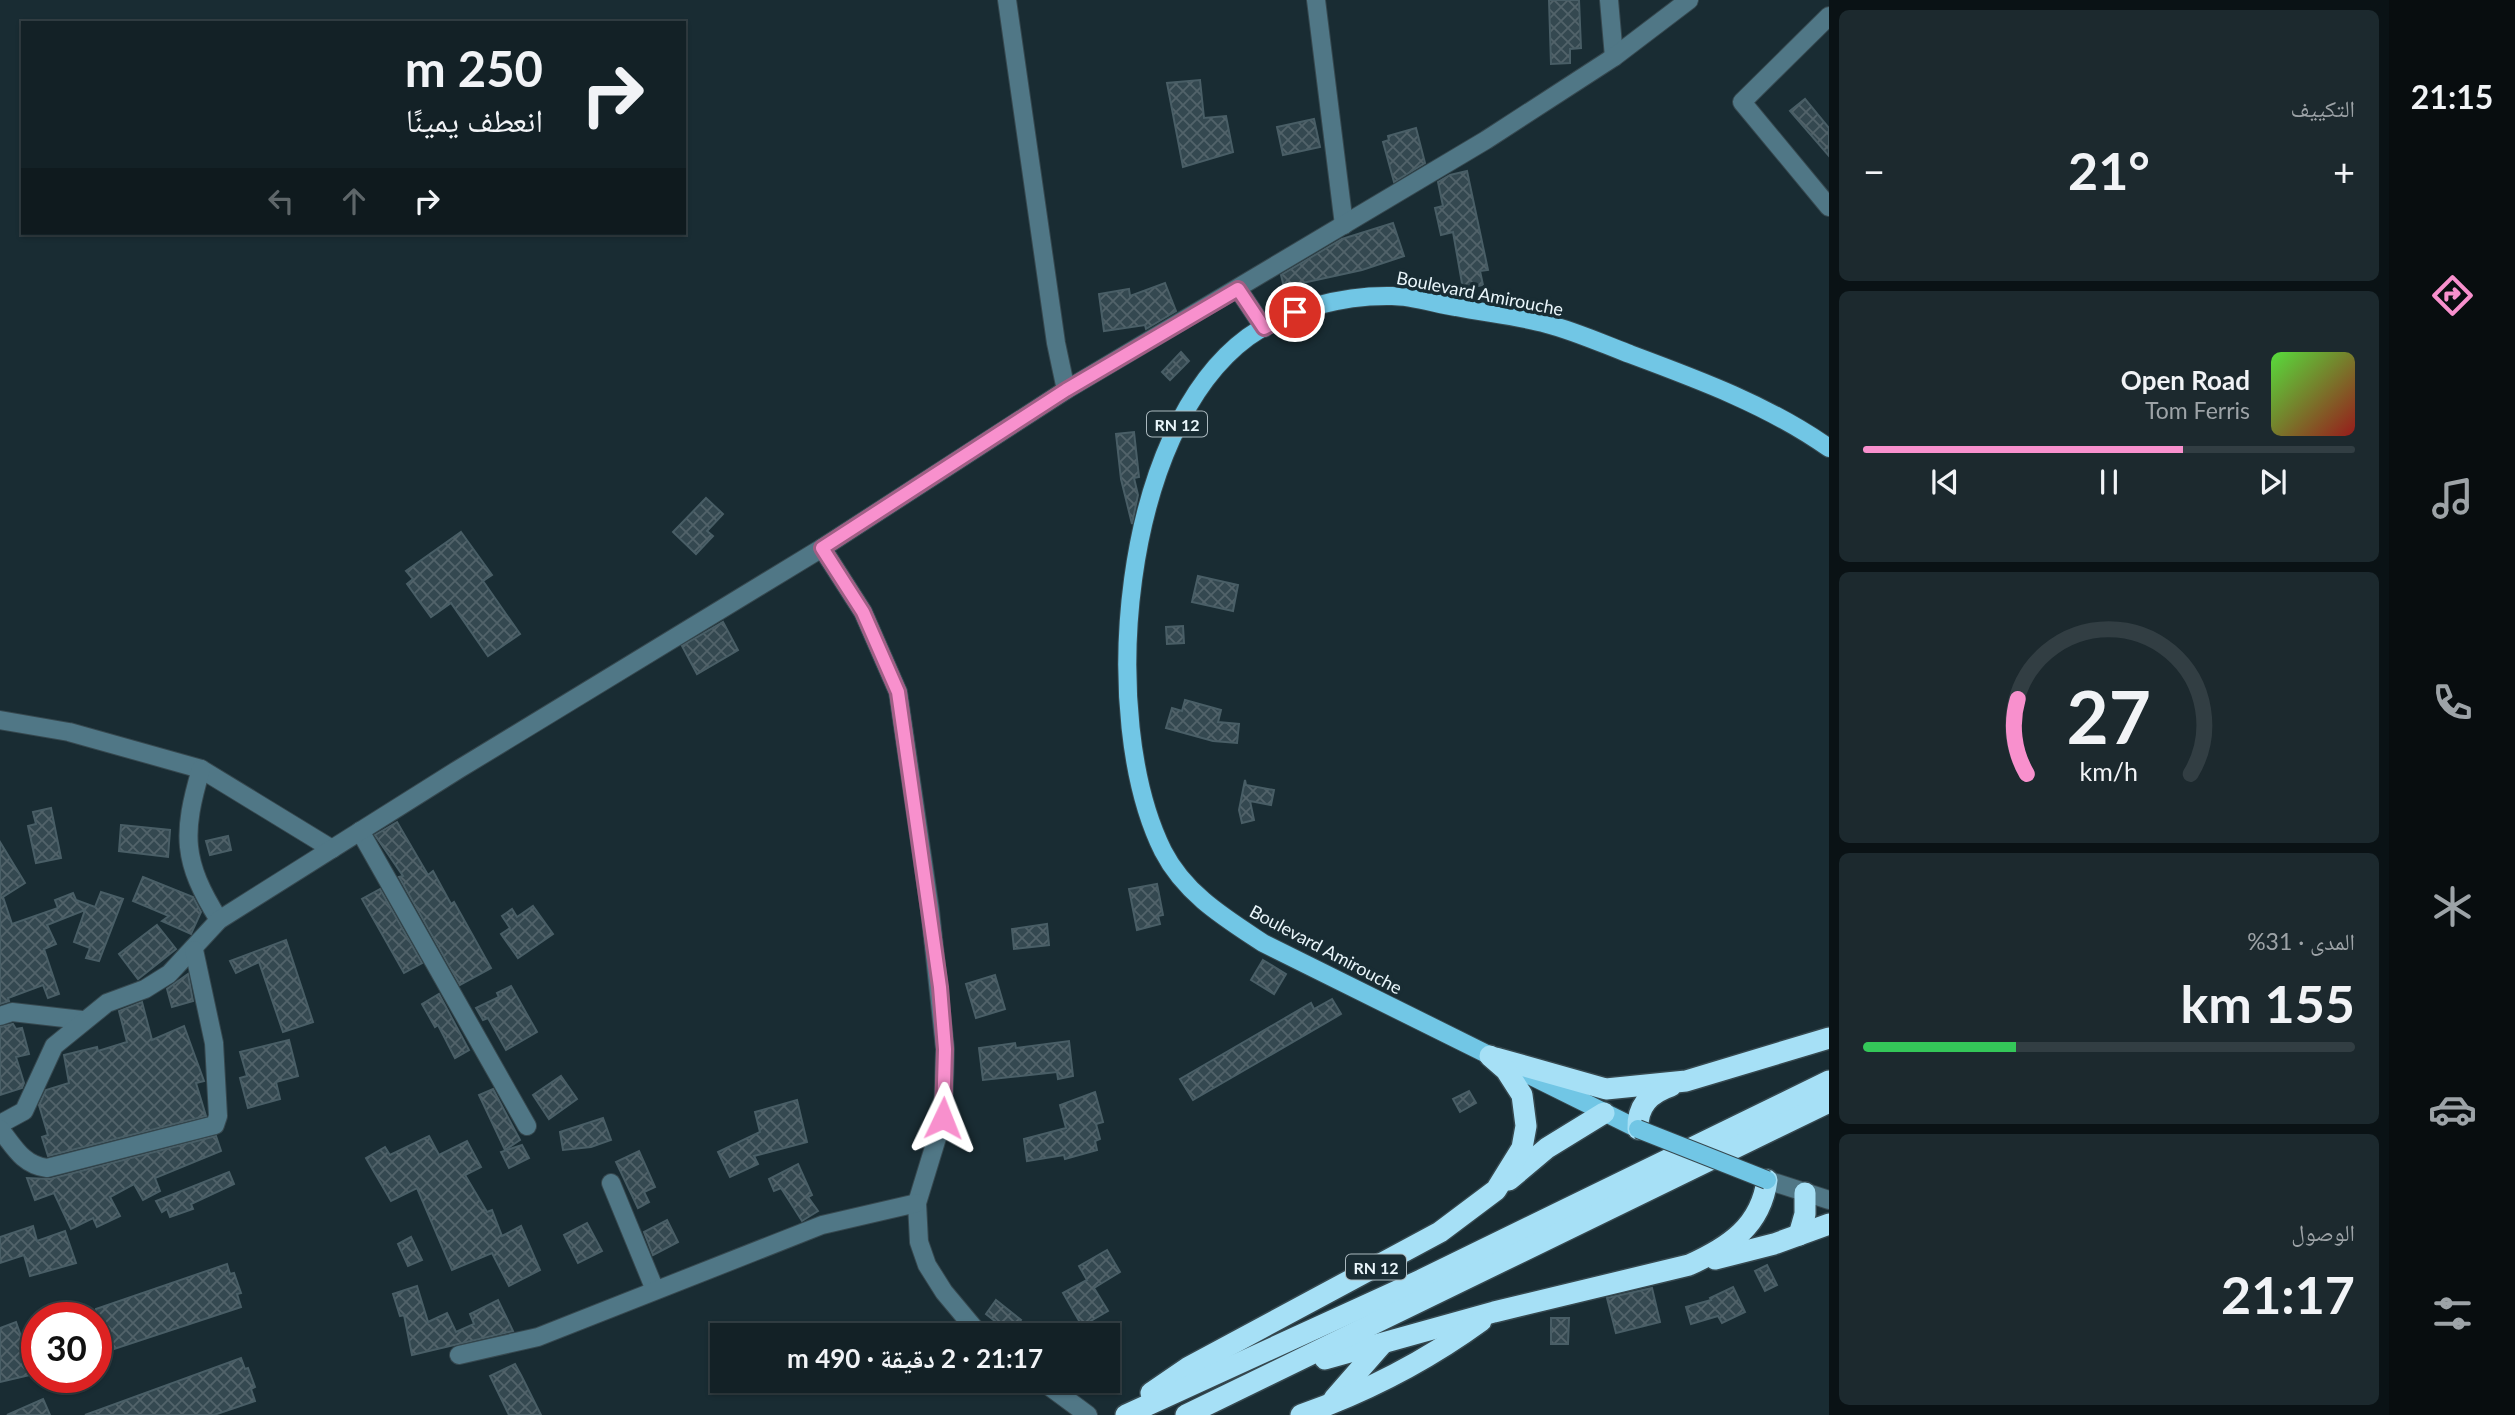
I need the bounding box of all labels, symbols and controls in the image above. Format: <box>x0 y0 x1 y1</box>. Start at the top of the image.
text: 250 m <box>405 39 543 97</box>
icon: right <box>567 49 658 140</box>
text: 21:15 <box>2411 77 2493 116</box>
text: التكييف <box>2290 94 2355 122</box>
text: انعطف يمينًا <box>406 100 543 139</box>
text: 21° <box>2068 139 2150 201</box>
text: − <box>1863 148 1885 194</box>
text: + <box>2333 148 2355 194</box>
icon: left <box>262 182 300 220</box>
icon: ahead <box>335 182 373 220</box>
icon: right <box>408 182 446 220</box>
street label: Boulevard Amirouche <box>1395 266 1565 320</box>
icon: directions <box>2428 271 2477 320</box>
pin <box>1265 282 1325 342</box>
icon: arrive <box>1276 293 1314 331</box>
text: Open Road <box>2121 364 2250 396</box>
text: Tom Ferris <box>2145 396 2250 424</box>
road number: RN 12 <box>1147 412 1207 436</box>
icon: previous <box>1926 463 1964 501</box>
icon: pause <box>2090 463 2128 501</box>
icon: next <box>2254 463 2292 501</box>
icon: music <box>2428 474 2477 523</box>
text: 27 <box>2067 672 2151 760</box>
icon: phone <box>2428 678 2477 727</box>
text: km/h <box>2080 755 2138 785</box>
icon: climate <box>2428 882 2477 931</box>
street label: Boulevard Amirouche <box>1246 900 1406 998</box>
text: المدى · 31% <box>2247 927 2355 955</box>
text: 155 km <box>2181 972 2355 1034</box>
position arrow <box>906 1081 980 1155</box>
icon: car <box>2428 1085 2477 1134</box>
text: الوصول <box>2291 1218 2355 1246</box>
road number: RN 12 <box>1346 1254 1406 1280</box>
text: 21:17 <box>2221 1263 2355 1325</box>
icon: filters <box>2428 1289 2477 1338</box>
speed limit sign: 30 <box>21 1302 112 1393</box>
text: 21:17 · 2 دقيقة · 490 m <box>787 1342 1043 1374</box>

